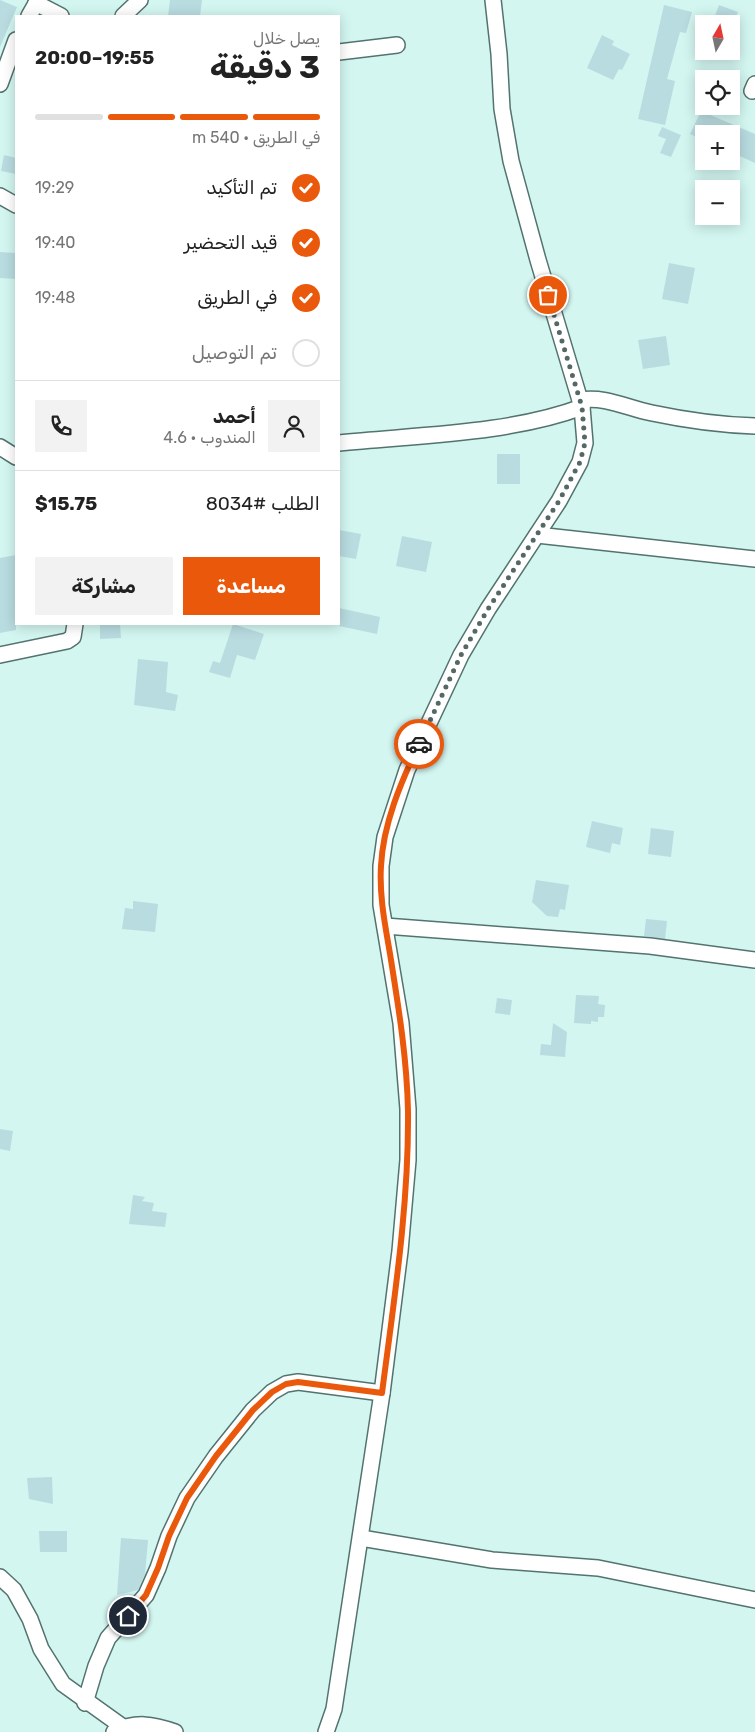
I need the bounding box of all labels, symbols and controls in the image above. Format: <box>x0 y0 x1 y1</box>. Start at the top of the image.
north arrow <box>695 15 740 60</box>
map controls <box>695 15 740 225</box>
text: يصل خلال <box>253 29 320 48</box>
text: 19:55–20:00 <box>35 46 154 69</box>
text: 3 دقيقة <box>210 48 320 86</box>
button: locate <box>695 70 740 115</box>
button: + <box>695 125 740 170</box>
text: في الطريق · 540 m <box>192 128 320 147</box>
icon: check <box>292 174 320 202</box>
text: تم التأكيد <box>206 176 277 199</box>
text: 19:29 <box>35 178 74 197</box>
button: − <box>695 180 740 225</box>
icon: check <box>292 229 320 257</box>
text: قيد التحضير <box>184 231 277 254</box>
text: 19:40 <box>35 233 76 252</box>
pin <box>527 274 569 316</box>
icon: bag <box>534 281 562 309</box>
icon: check <box>292 284 320 312</box>
text: في الطريق <box>197 286 277 309</box>
text: 19:48 <box>35 288 76 307</box>
text: تم التوصيل <box>192 341 277 364</box>
button: phone <box>35 400 87 452</box>
button: person <box>268 400 320 452</box>
text: أحمد <box>213 405 256 428</box>
text: المندوب · 4.6 <box>163 428 256 447</box>
text: $15.75 <box>35 492 97 515</box>
text: الطلب #8034 <box>206 492 320 515</box>
button: مشاركة <box>35 557 173 615</box>
button: مساعدة <box>183 557 320 615</box>
courier <box>394 719 444 769</box>
icon: car <box>405 730 433 758</box>
pin <box>107 1595 149 1637</box>
icon: home <box>114 1602 142 1630</box>

